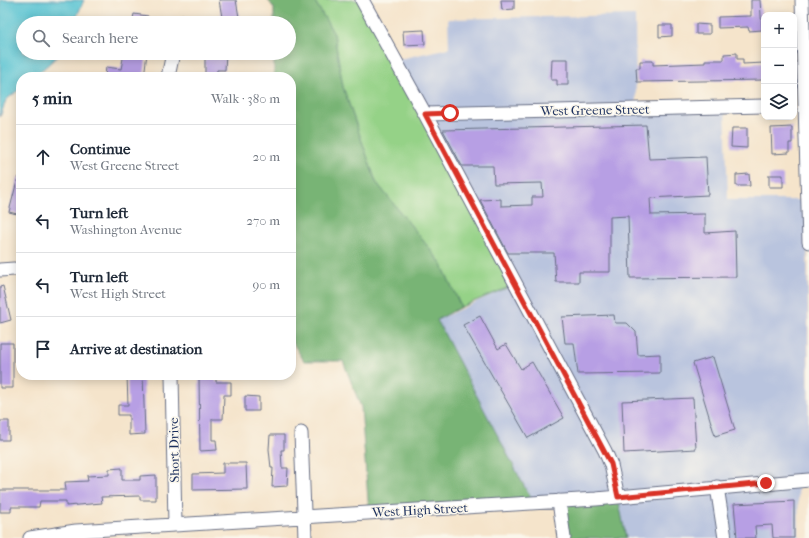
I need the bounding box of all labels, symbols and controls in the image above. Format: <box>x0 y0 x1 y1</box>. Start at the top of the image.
map controls <box>761 12 797 120</box>
button: + <box>761 12 797 48</box>
search box <box>16 16 296 60</box>
icon: search <box>30 27 52 49</box>
text: Search here <box>62 29 138 47</box>
button: − <box>761 48 797 84</box>
button: layers <box>761 84 797 120</box>
text: 5 min <box>32 88 72 108</box>
text: Walk · 380 m <box>211 91 280 106</box>
street label: West Greene Street <box>539 102 650 118</box>
route start <box>441 104 459 122</box>
text: Continue <box>70 140 130 158</box>
icon: ahead <box>32 146 54 168</box>
text: 20 m <box>253 149 280 164</box>
text: West Greene Street <box>70 158 179 173</box>
text: Turn left <box>70 204 128 222</box>
icon: left <box>32 210 54 232</box>
text: 270 m <box>246 213 280 228</box>
text: Washington Avenue <box>70 222 182 237</box>
text: Turn left <box>70 268 128 286</box>
icon: left <box>32 274 54 296</box>
text: 90 m <box>252 277 280 292</box>
text: West High Street <box>70 286 166 301</box>
icon: arrive <box>32 338 54 360</box>
text: Arrive at destination <box>70 340 202 358</box>
street label: Short Drive <box>166 417 182 483</box>
route end <box>757 474 775 492</box>
street label: West High Street <box>371 500 469 520</box>

